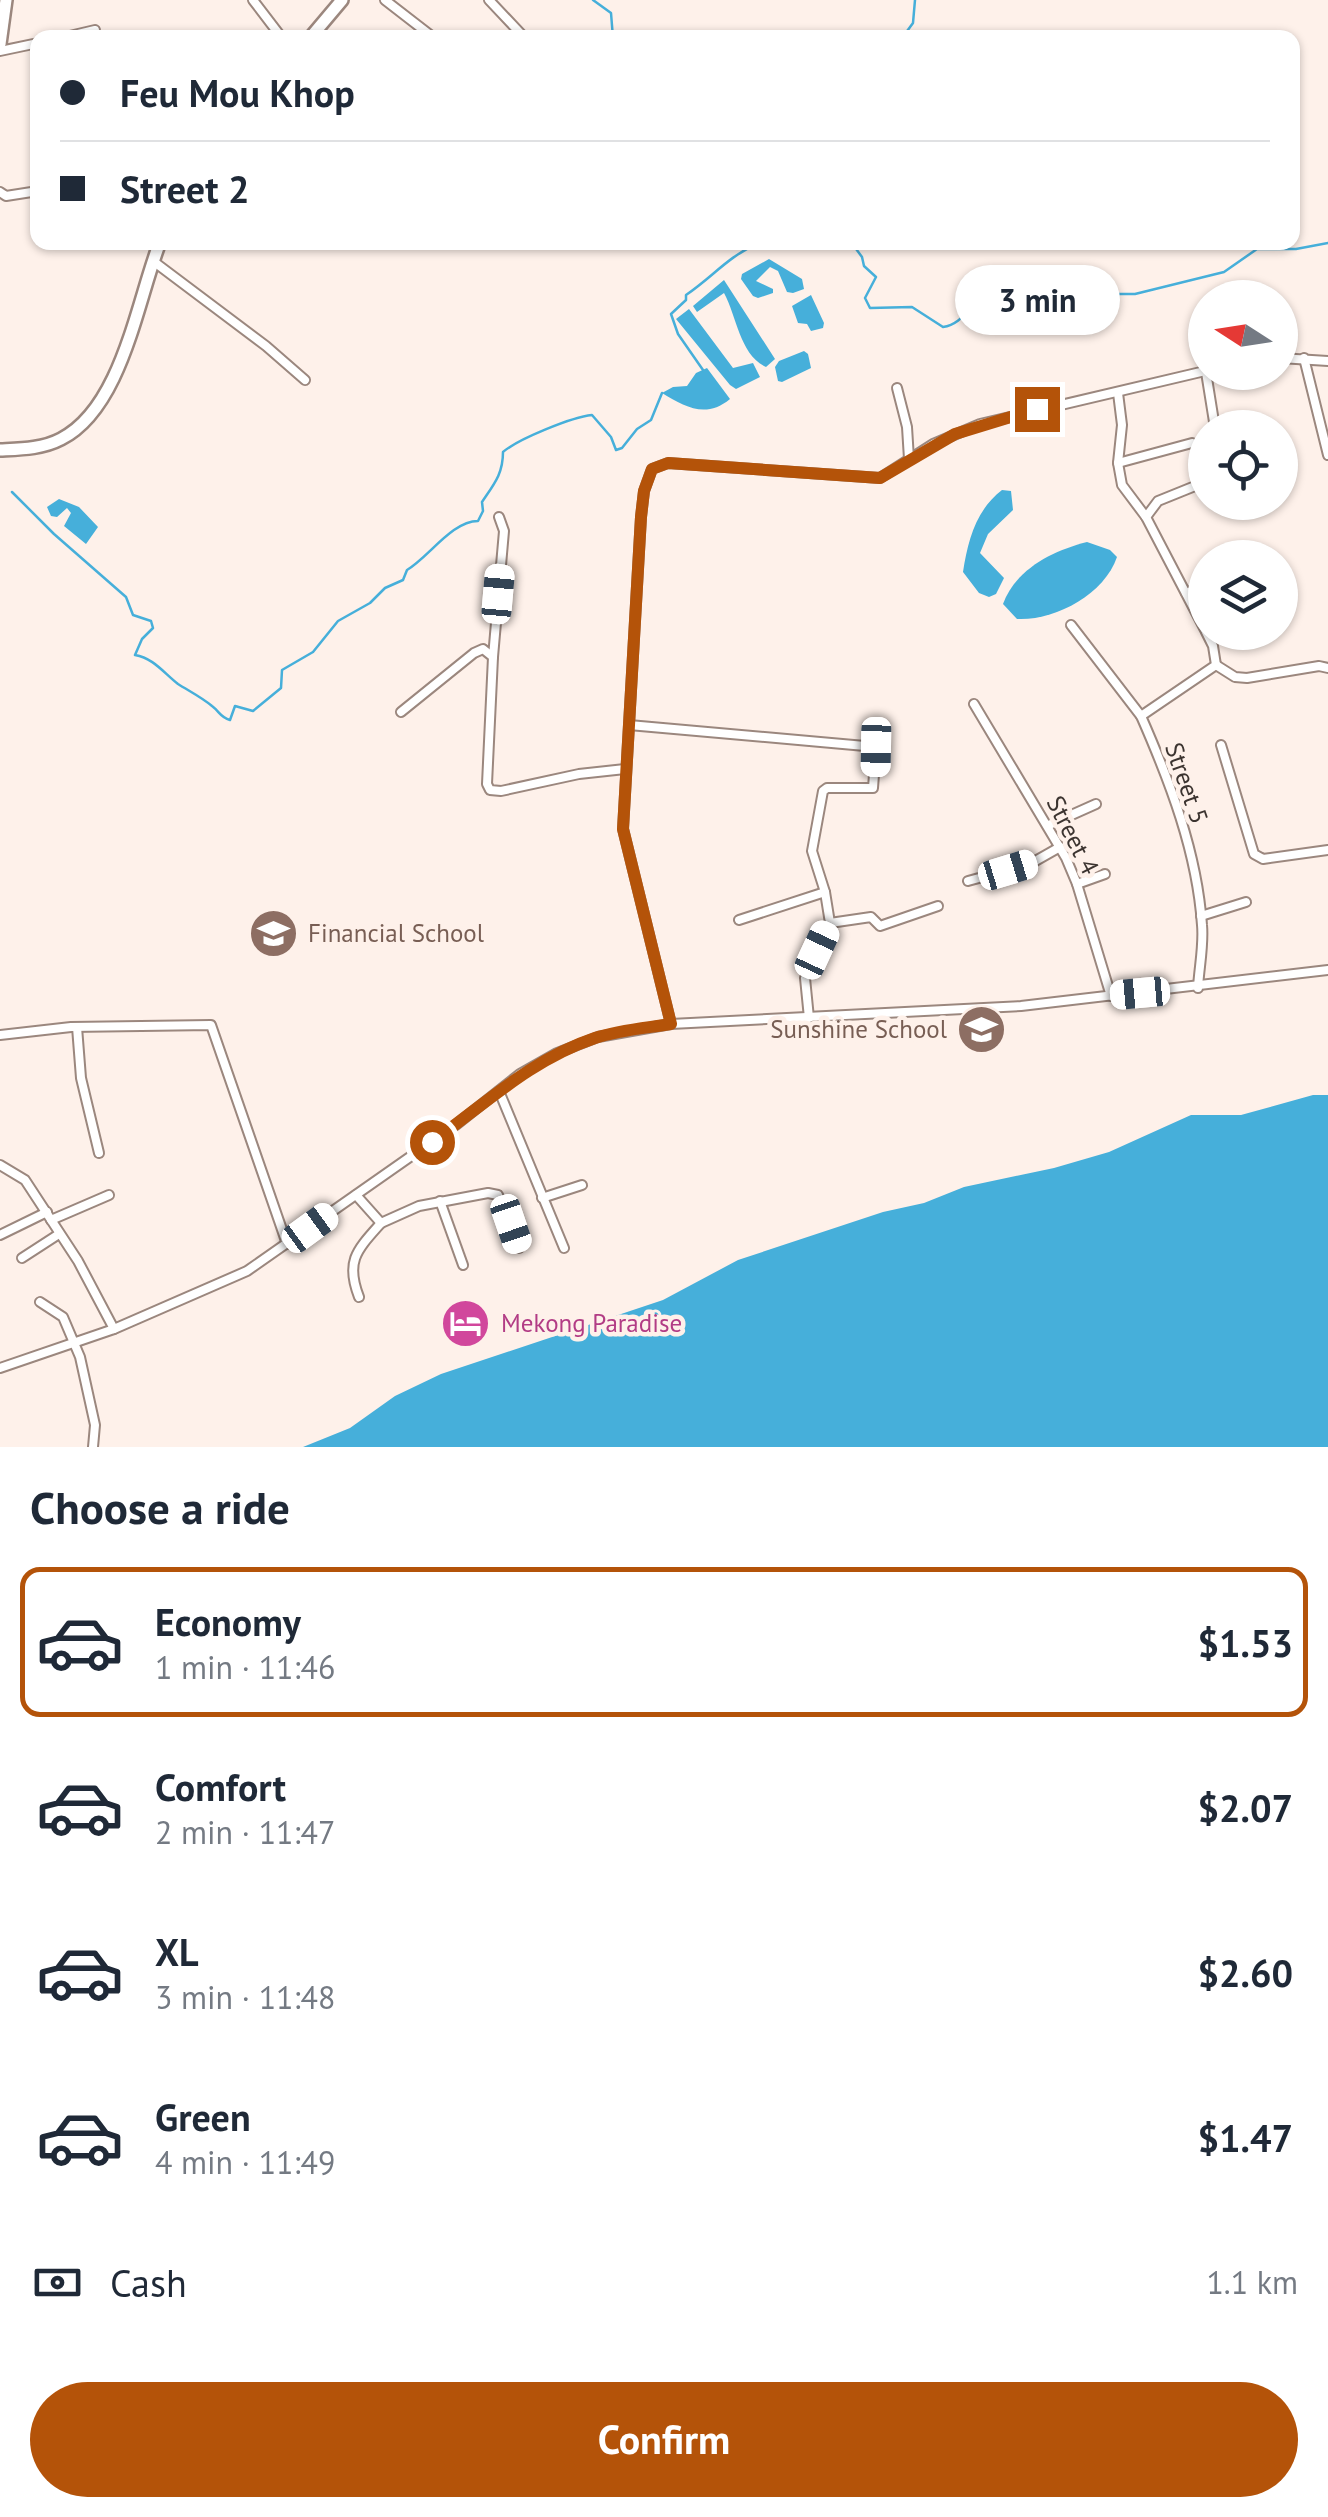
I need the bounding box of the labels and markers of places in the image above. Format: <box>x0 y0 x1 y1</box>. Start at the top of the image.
school or university icon: Financial School <box>247 907 299 959</box>
place label: Financial School <box>308 917 485 949</box>
school or university icon: Sunshine School <box>956 1003 1008 1055</box>
place label: Sunshine School <box>770 1013 948 1045</box>
hotel icon: Mekong Paradise <box>440 1297 492 1349</box>
place label: Mekong Paradise <box>501 1307 682 1339</box>

